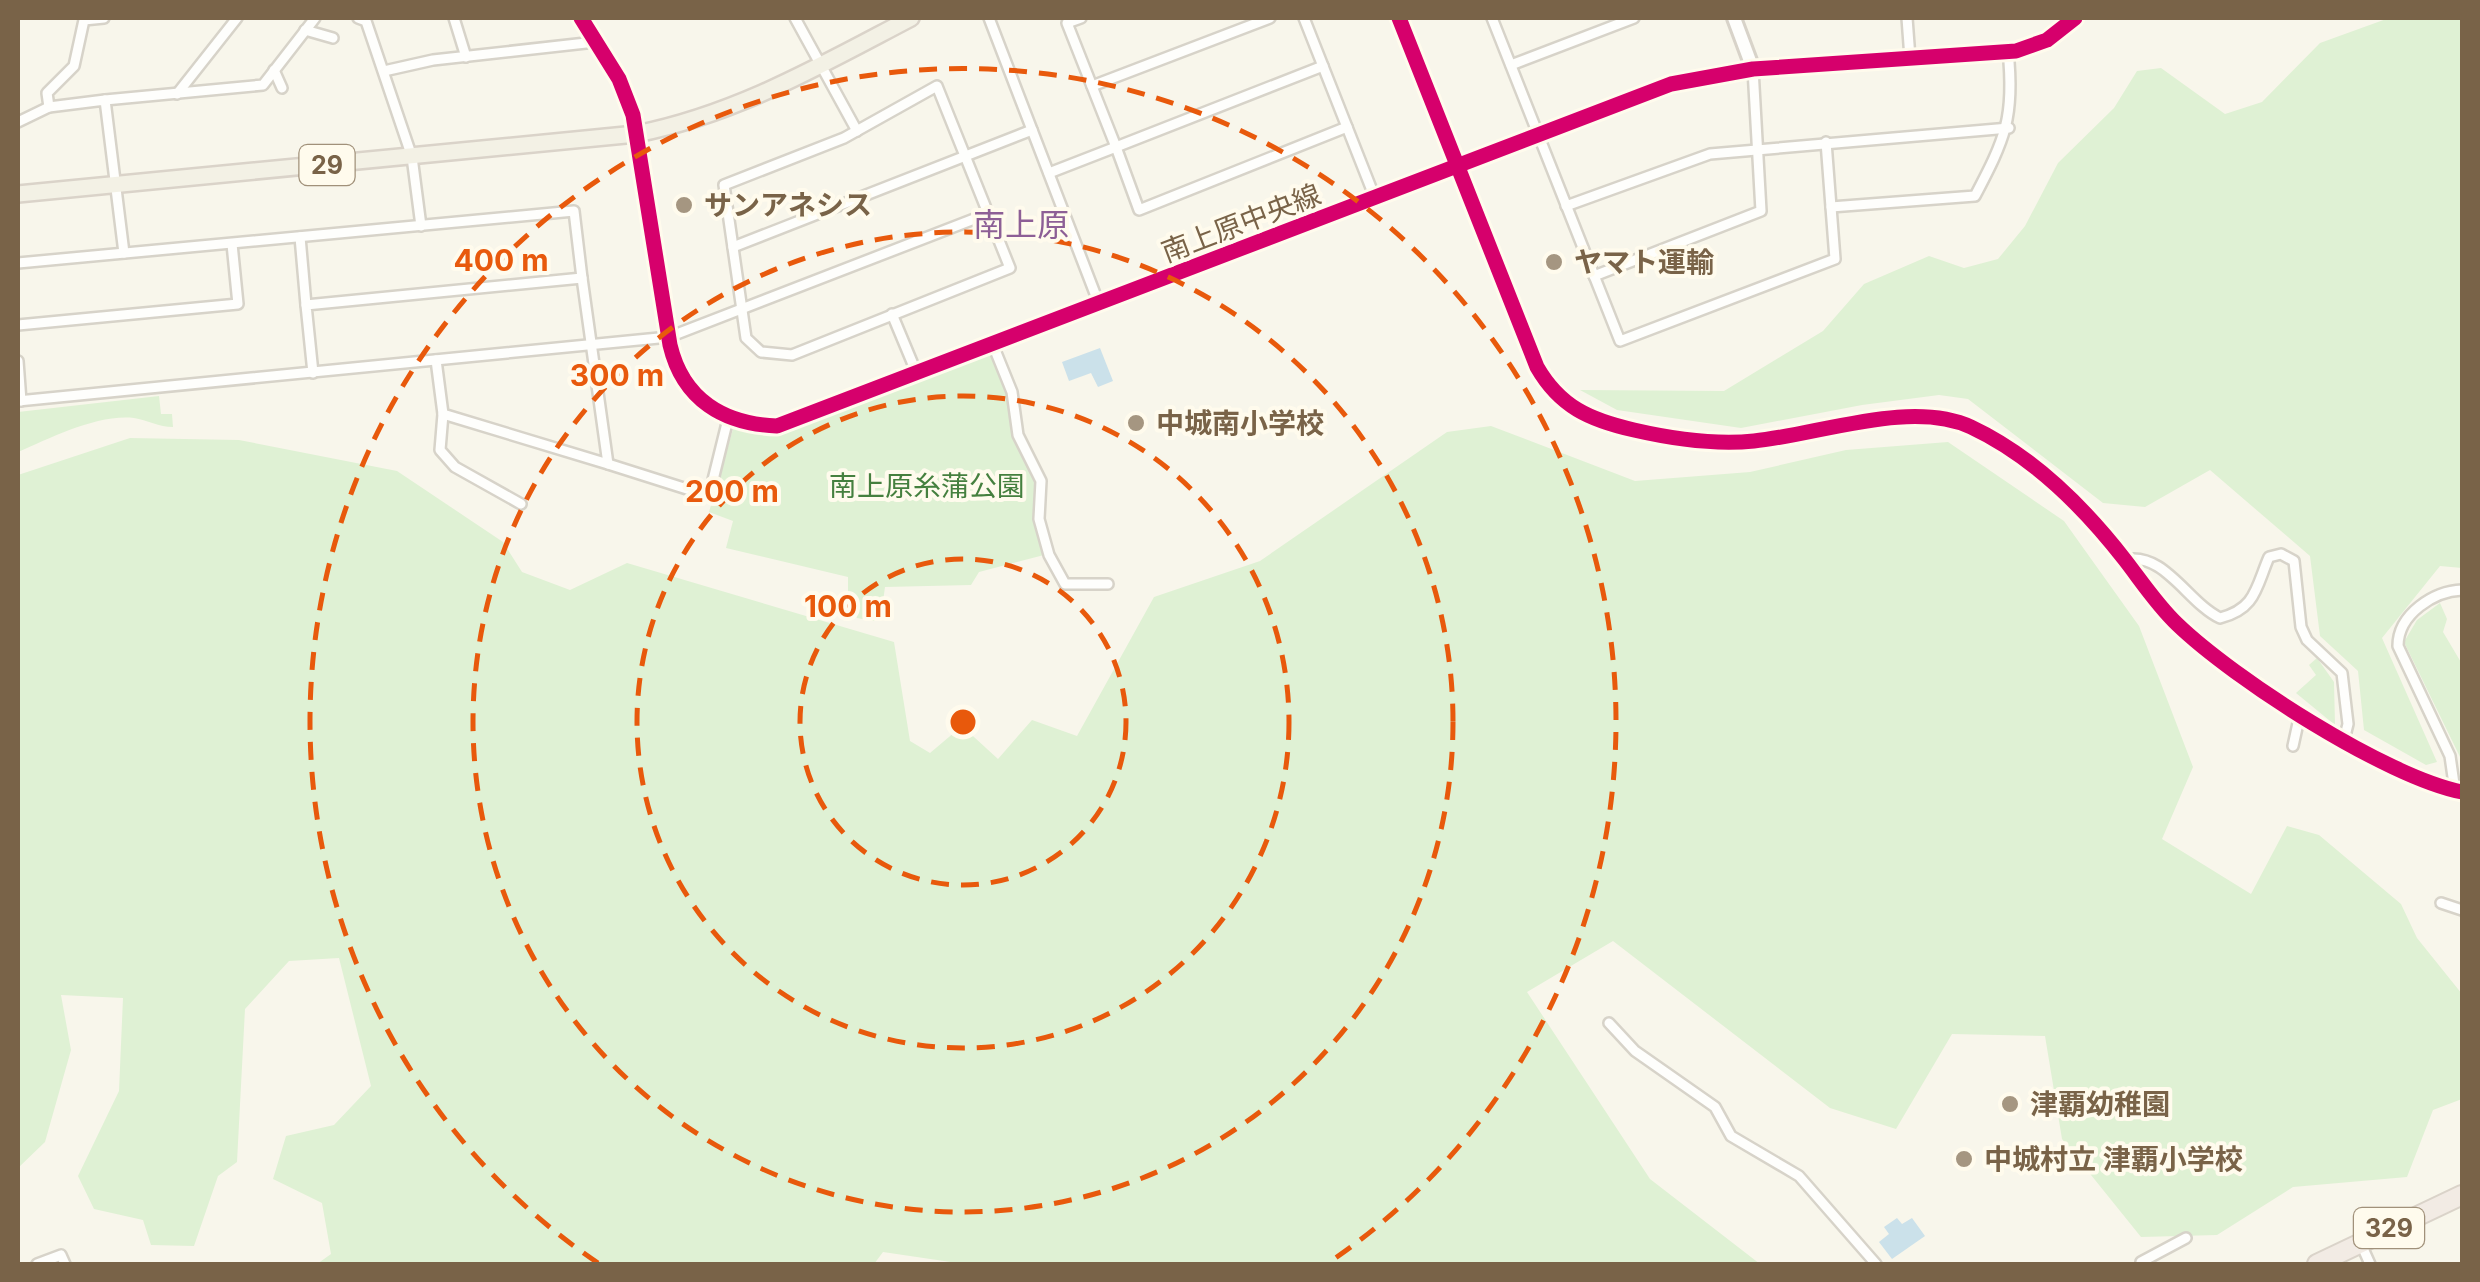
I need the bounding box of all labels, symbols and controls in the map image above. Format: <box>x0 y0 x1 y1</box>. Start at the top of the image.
road number: 29 <box>300 145 354 185</box>
street label: 南上原中央線 <box>1156 177 1326 269</box>
place label: サンアネシス <box>704 188 872 222</box>
marker: サンアネシス <box>673 194 695 216</box>
district label: 南上原 <box>973 205 1069 244</box>
text: 400 m <box>453 242 549 278</box>
place label: ヤマト運輸 <box>1574 245 1714 279</box>
marker: ヤマト運輸 <box>1543 251 1565 273</box>
text: 300 m <box>570 357 664 393</box>
place label: 中城南小学校 <box>1156 406 1324 440</box>
marker: 中城南小学校 <box>1125 412 1147 434</box>
park label: 南上原糸蒲公園 <box>829 469 1025 503</box>
text: 200 m <box>685 473 779 509</box>
text: 100 m <box>804 588 892 624</box>
centre of rings <box>945 704 981 740</box>
place label: 津覇幼稚園 <box>2030 1087 2170 1121</box>
marker: 津覇幼稚園 <box>1999 1093 2021 1115</box>
place label: 中城村立 津覇小学校 <box>1984 1142 2243 1176</box>
marker: 中城村立 津覇小学校 <box>1953 1148 1975 1170</box>
road number: 329 <box>2354 1208 2424 1248</box>

